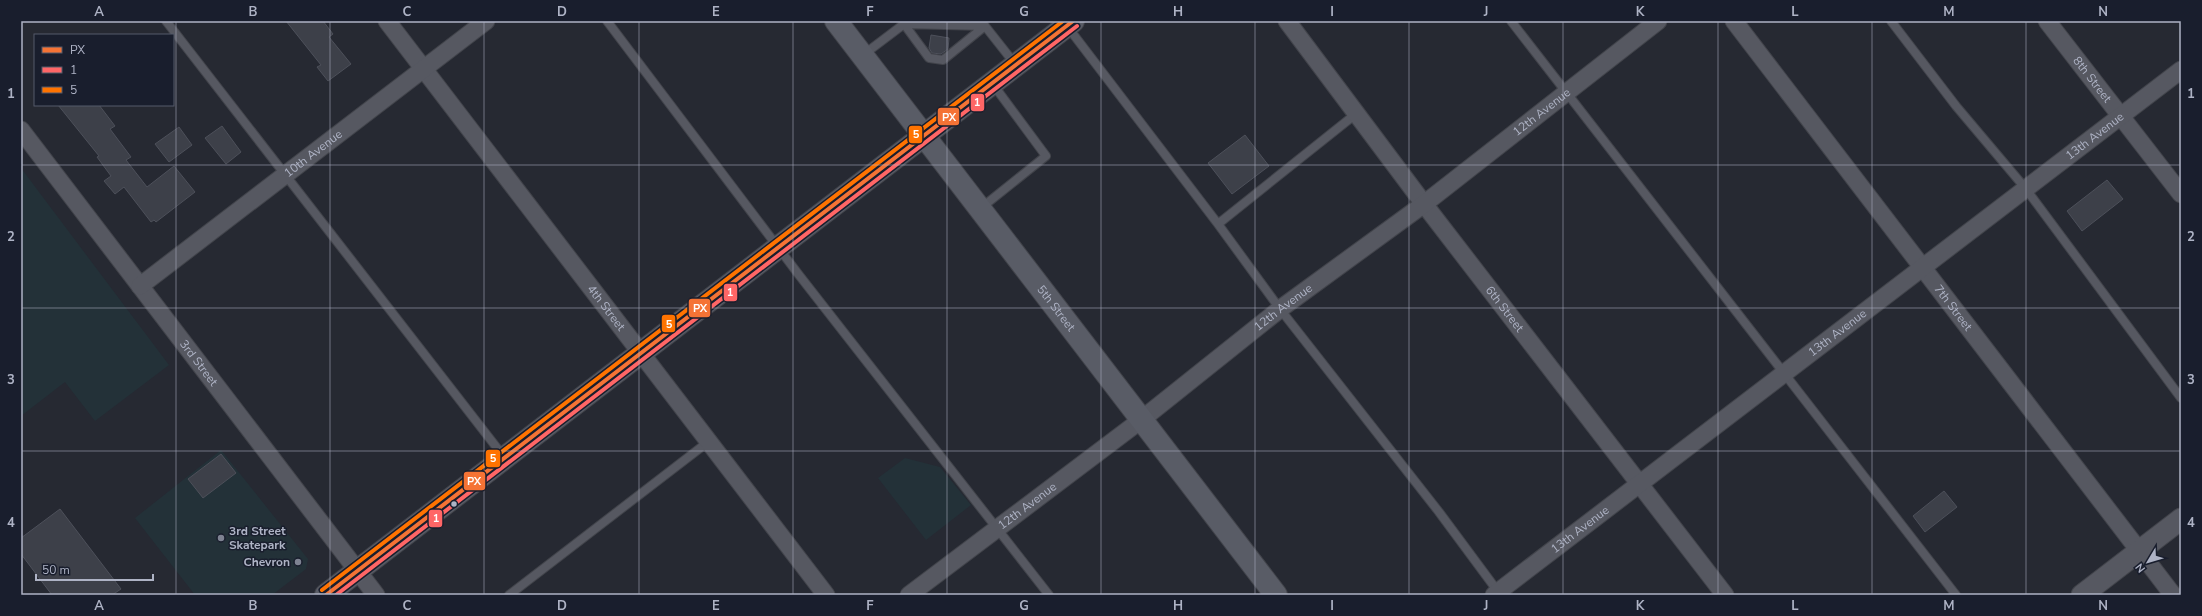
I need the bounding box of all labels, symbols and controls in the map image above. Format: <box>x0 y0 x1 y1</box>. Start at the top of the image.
text: A <box>94 3 104 21</box>
text: B <box>249 3 258 21</box>
text: C <box>403 3 412 21</box>
text: D <box>557 3 567 21</box>
text: E <box>712 3 720 21</box>
text: F <box>866 3 874 21</box>
text: G <box>1019 3 1029 21</box>
text: H <box>1173 3 1183 21</box>
text: I <box>1330 3 1334 21</box>
text: J <box>1483 3 1488 21</box>
text: K <box>1636 3 1645 21</box>
text: L <box>1791 3 1799 21</box>
text: M <box>1943 3 1955 21</box>
text: N <box>2098 3 2108 21</box>
legend <box>34 34 174 106</box>
text: PX <box>70 42 85 58</box>
street label: 8th Street <box>2069 53 2116 106</box>
text: 1 <box>70 62 77 78</box>
text: 5 <box>70 82 77 98</box>
street label: 12th Avenue <box>1509 84 1574 140</box>
text: 1 <box>7 85 15 103</box>
text: 1 <box>2187 85 2195 103</box>
line badge: 1 <box>970 93 985 112</box>
text: 1 <box>974 95 980 110</box>
line badge: PX <box>937 107 960 126</box>
street label: 13th Avenue <box>2062 109 2127 163</box>
text: PX <box>942 110 957 125</box>
line badge: 5 <box>908 125 923 144</box>
street label: 10th Avenue <box>281 126 345 181</box>
text: 5 <box>913 127 920 142</box>
text: 2 <box>7 228 15 246</box>
text: 2 <box>2187 228 2195 246</box>
street label: 12th Avenue <box>1251 280 1316 335</box>
street label: 4th Street <box>584 281 630 335</box>
street label: 7th Street <box>1931 281 1977 335</box>
street label: 5th Street <box>1033 282 1080 335</box>
line badge: 1 <box>723 283 738 302</box>
street label: 6th Street <box>1482 283 1528 336</box>
text: 1 <box>727 285 733 300</box>
line badge: PX <box>688 298 711 318</box>
text: PX <box>693 301 708 316</box>
street label: 13th Avenue <box>1805 305 1870 360</box>
line badge: 5 <box>661 314 676 333</box>
text: 5 <box>666 317 673 332</box>
street label: 3rd Street <box>176 336 222 390</box>
text: 3 <box>7 371 15 389</box>
text: 3 <box>2187 371 2195 389</box>
line badge: 5 <box>485 449 501 468</box>
text: 5 <box>490 451 497 466</box>
line badge: PX <box>463 471 486 491</box>
text: PX <box>467 474 482 489</box>
street label: 12th Avenue <box>995 479 1060 533</box>
unlabelled marker <box>449 499 459 509</box>
street label: 13th Avenue <box>1547 502 1612 557</box>
line badge: 1 <box>428 509 443 528</box>
text: 1 <box>433 511 439 526</box>
text: 4 <box>7 514 15 532</box>
text: 4 <box>2187 514 2195 532</box>
place label: 3rd Street Skatepark <box>229 523 286 553</box>
marker: 3rd Street Skatepark <box>216 533 226 543</box>
north arrow <box>2128 542 2168 582</box>
place label: Chevron <box>244 554 290 570</box>
scale bar <box>36 556 153 582</box>
marker: Chevron <box>293 557 303 567</box>
text: N <box>2132 560 2149 576</box>
text: 50 m <box>42 562 70 578</box>
text: A <box>94 597 104 615</box>
text: B <box>249 597 258 615</box>
text: C <box>403 597 412 615</box>
text: D <box>557 597 567 615</box>
text: E <box>712 597 720 615</box>
text: F <box>866 597 874 615</box>
text: G <box>1019 597 1029 615</box>
text: H <box>1173 597 1183 615</box>
text: I <box>1330 597 1334 615</box>
text: J <box>1483 597 1488 615</box>
text: K <box>1636 597 1645 615</box>
text: L <box>1791 597 1799 615</box>
text: M <box>1943 597 1955 615</box>
text: N <box>2098 597 2108 615</box>

